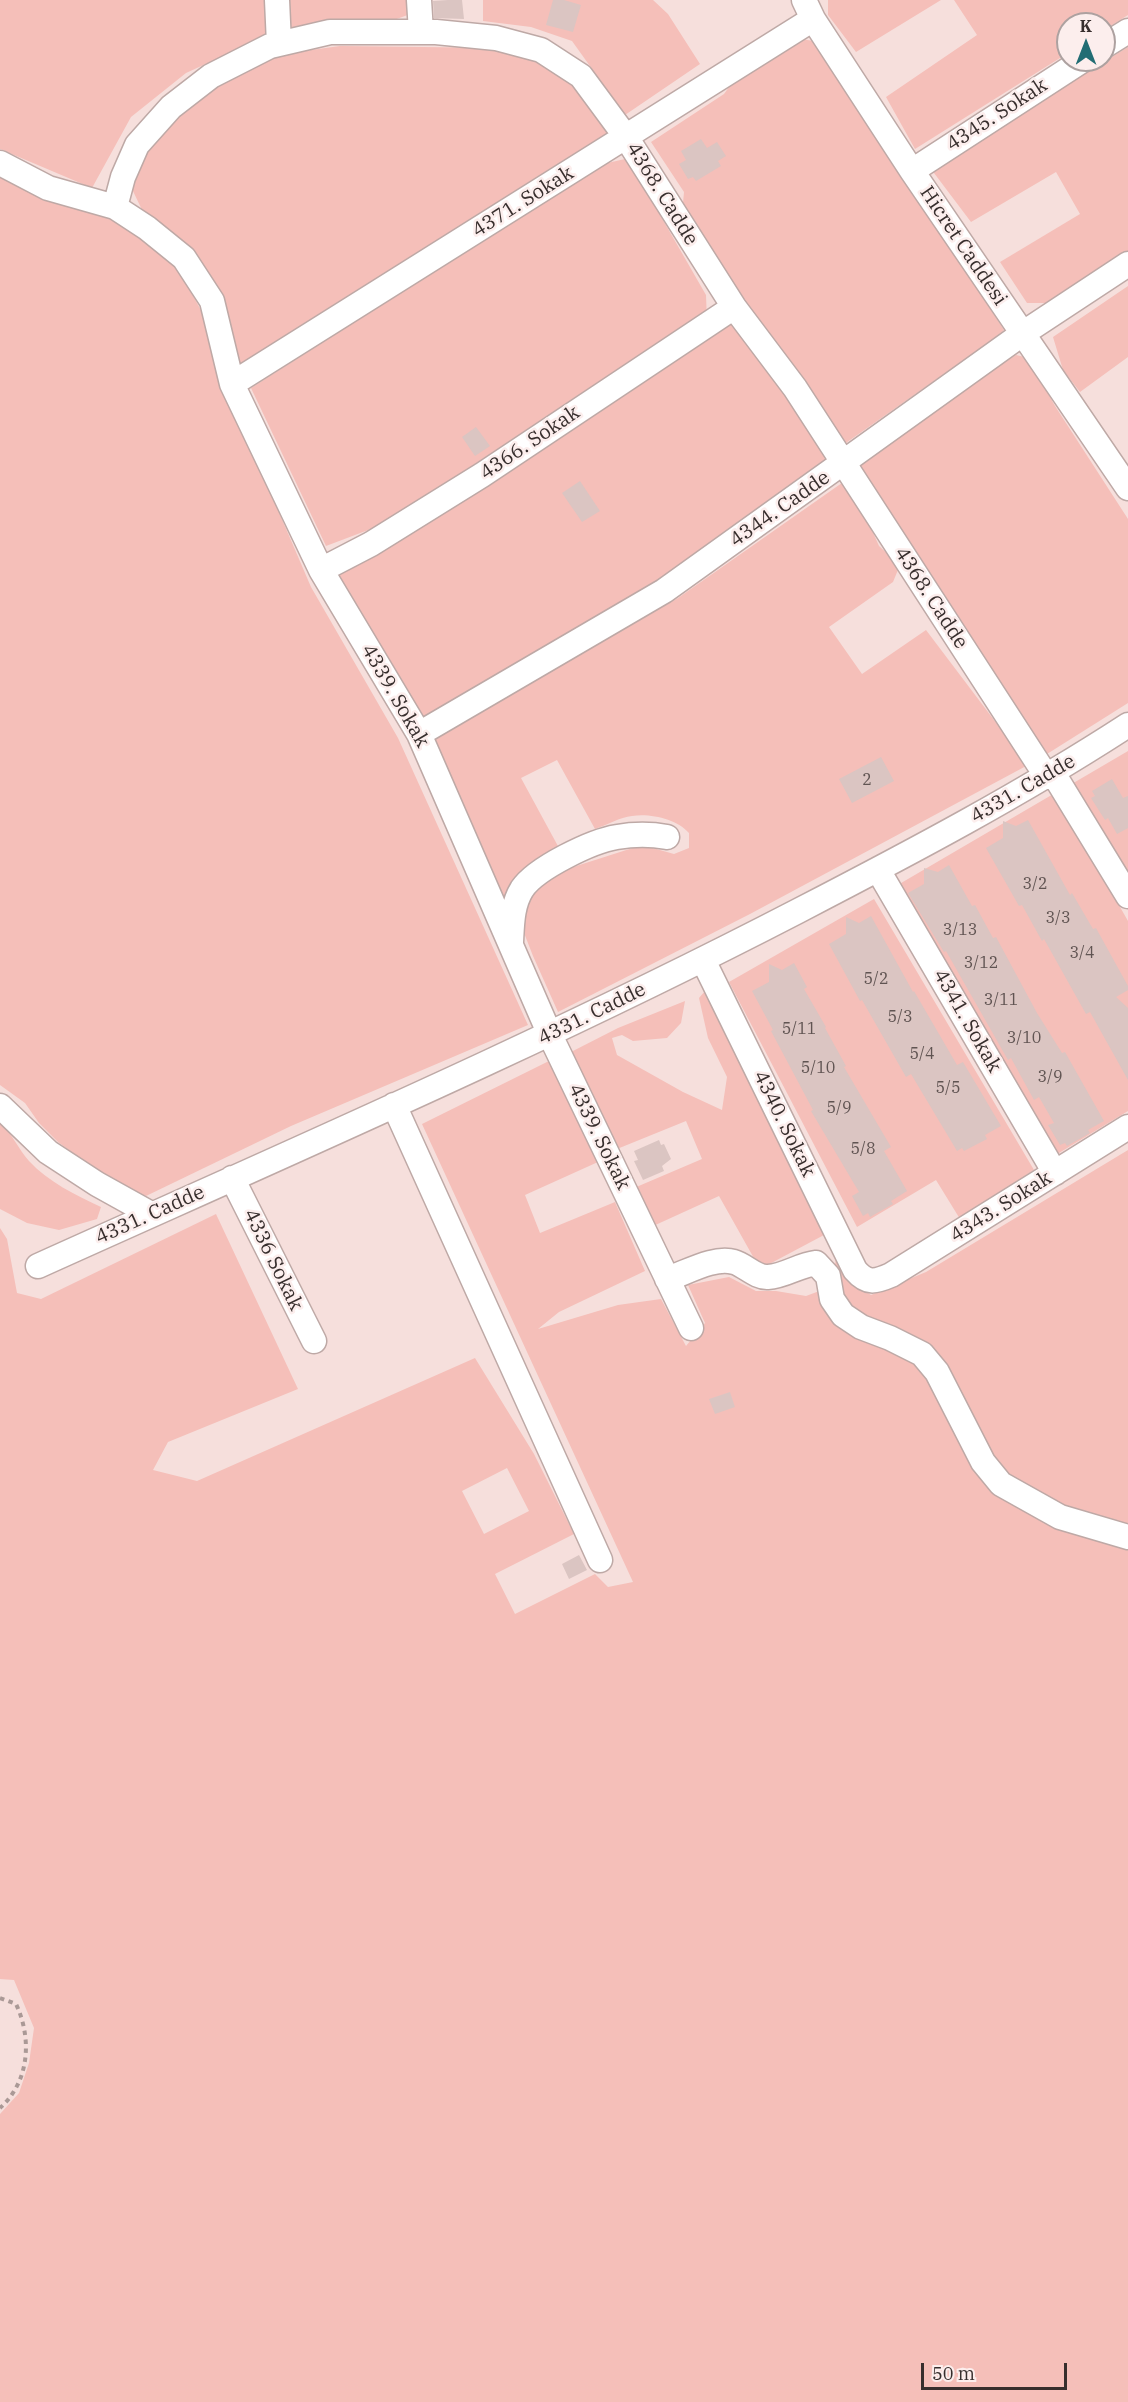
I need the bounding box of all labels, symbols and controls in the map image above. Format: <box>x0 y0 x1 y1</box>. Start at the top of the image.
north arrow <box>1056 12 1116 72</box>
text: K <box>1080 16 1092 36</box>
street label: 4345. Sokak <box>942 74 1052 156</box>
street label: 4368. Cadde <box>621 138 703 250</box>
street label: 4371. Sokak <box>468 161 578 243</box>
street label: Hicret Caddesi <box>914 182 1012 310</box>
street label: 4366. Sokak <box>475 401 585 485</box>
street label: 4344. Cadde <box>725 466 835 552</box>
street label: 4368. Cadde <box>889 543 973 653</box>
street label: 4339. Sokak <box>356 640 434 752</box>
street label: 4331. Cadde <box>966 749 1080 829</box>
house number: 2 <box>862 770 872 790</box>
house number: 3/2 <box>1022 874 1048 894</box>
house number: 3/3 <box>1045 908 1071 928</box>
house number: 3/13 <box>943 920 977 940</box>
house number: 3/4 <box>1069 943 1095 963</box>
house number: 3/12 <box>964 953 998 973</box>
street label: 4341. Sokak <box>928 965 1006 1077</box>
house number: 5/2 <box>863 969 889 989</box>
street label: 4331. Cadde <box>534 978 650 1050</box>
house number: 3/11 <box>984 990 1018 1010</box>
house number: 5/3 <box>887 1007 913 1027</box>
house number: 5/11 <box>782 1019 816 1039</box>
house number: 3/10 <box>1007 1028 1041 1048</box>
house number: 5/4 <box>909 1044 935 1064</box>
house number: 5/10 <box>801 1058 835 1078</box>
street label: 4340. Sokak <box>748 1067 820 1181</box>
house number: 3/9 <box>1037 1067 1063 1087</box>
house number: 5/5 <box>935 1078 961 1098</box>
street label: 4339. Sokak <box>563 1080 635 1194</box>
house number: 5/9 <box>826 1098 852 1118</box>
house number: 5/8 <box>850 1139 876 1159</box>
street label: 4343. Sokak <box>946 1166 1056 1248</box>
street label: 4331. Cadde <box>92 1180 208 1250</box>
street label: 4336 Sokak <box>238 1205 308 1315</box>
scale bar <box>924 2351 1070 2389</box>
text: 50 m <box>932 2362 975 2385</box>

